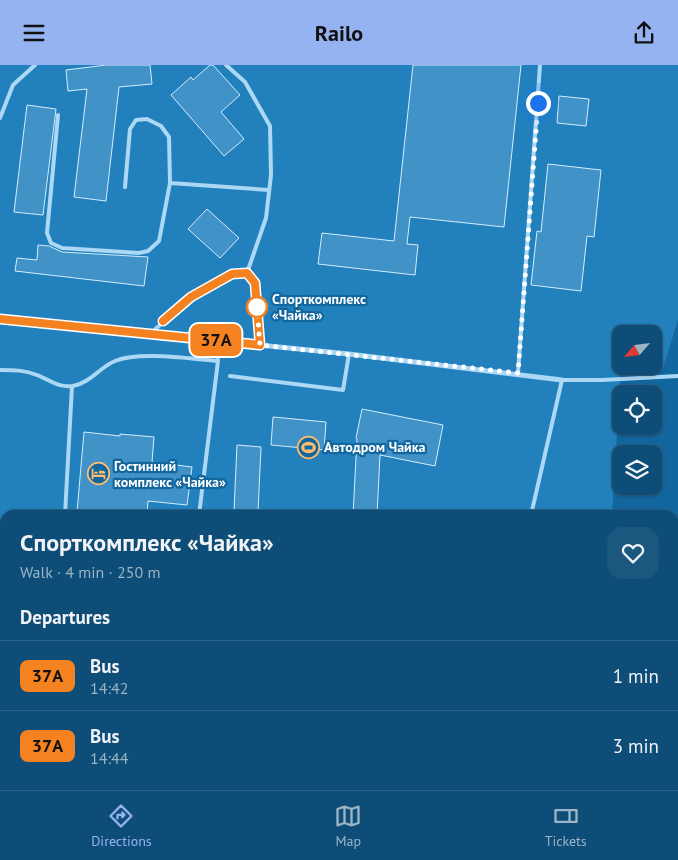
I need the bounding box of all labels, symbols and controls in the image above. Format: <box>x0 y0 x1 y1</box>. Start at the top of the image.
icon: menu <box>20 19 48 47</box>
text: Railo <box>315 19 363 47</box>
icon: share <box>630 19 658 47</box>
your location <box>526 91 551 116</box>
place label: Спорткомплекс «Чайка» <box>272 290 366 324</box>
marker: Спорткомплекс «Чайка» <box>246 296 268 318</box>
line badge: 37А <box>187 324 245 356</box>
north arrow <box>612 325 662 375</box>
map controls <box>612 325 662 495</box>
text: 37А <box>200 328 232 351</box>
button: locate <box>612 385 662 435</box>
sports icon: Автодром Чайка <box>296 435 320 459</box>
place label: Автодром Чайка <box>324 438 426 456</box>
button: layers <box>612 445 662 495</box>
place label: Гостинний комплекс «Чайка» <box>114 457 226 491</box>
hotel icon: Гостинний комплекс «Чайка» <box>86 462 110 486</box>
text: Спорткомплекс «Чайка» <box>20 527 274 558</box>
button: heart <box>607 527 659 579</box>
text: Walk · 4 min · 250 m <box>20 562 160 582</box>
text: Departures <box>20 605 110 629</box>
text: Bus <box>90 654 119 678</box>
text: 37А <box>32 664 63 687</box>
text: 1 min <box>613 664 659 688</box>
text: 14:42 <box>90 678 128 698</box>
text: Bus <box>90 724 119 748</box>
text: 37А <box>32 734 63 757</box>
text: 3 min <box>613 734 659 758</box>
text: 14:44 <box>90 748 128 768</box>
tab: Directions <box>91 802 152 850</box>
tab: Map <box>334 802 362 850</box>
tab: Tickets <box>545 802 587 850</box>

